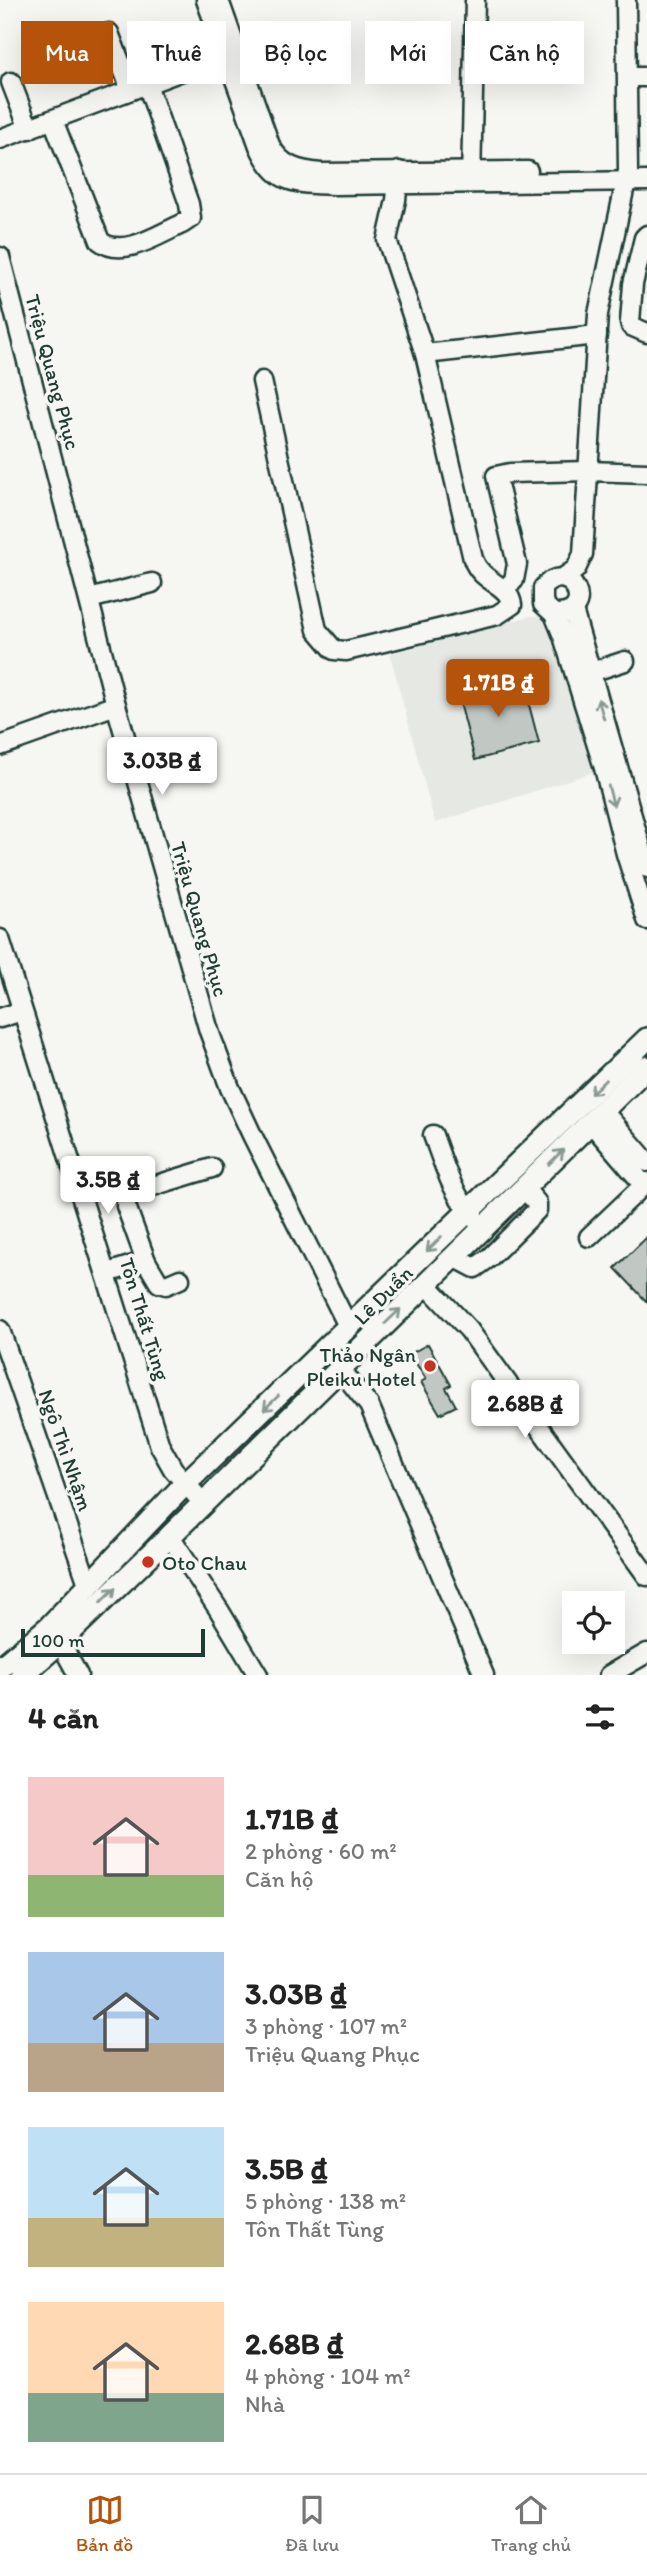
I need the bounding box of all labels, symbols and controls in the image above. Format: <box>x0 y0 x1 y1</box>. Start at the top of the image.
chip: Mua <box>21 21 113 84</box>
chip: Thuê <box>127 21 226 84</box>
chip: Bộ lọc <box>240 21 351 84</box>
chip: Mới <box>365 21 451 84</box>
chip: Căn hộ <box>465 21 584 84</box>
street label: Triệu Quang Phục <box>20 292 86 453</box>
pin: 1.71B ₫ <box>433 660 563 719</box>
text: 1.71B ₫ <box>462 668 534 696</box>
one-way arrow <box>593 698 606 720</box>
pin: 3.03B ₫ <box>97 738 227 797</box>
text: 3.03B ₫ <box>123 746 201 774</box>
one-way arrow <box>606 785 619 807</box>
street label: Triệu Quang Phục <box>166 839 234 999</box>
one-way arrow <box>590 1078 607 1095</box>
one-way arrow <box>547 1149 564 1166</box>
pin: 3.5B ₫ <box>51 1156 165 1216</box>
text: 3.5B ₫ <box>76 1165 140 1193</box>
one-way arrow <box>425 1236 442 1253</box>
street label: Tôn Thất Tùng <box>114 1255 176 1384</box>
street label: Lê Duẩn <box>348 1260 418 1330</box>
one-way arrow <box>384 1308 401 1325</box>
place label: Thảo Ngân Pleiku Hotel <box>306 1342 416 1391</box>
marker: Thảo Ngân Pleiku Hotel <box>422 1358 438 1374</box>
pin: 2.68B ₫ <box>460 1380 590 1440</box>
street label: Ngô Thì Nhậm <box>34 1386 99 1514</box>
text: 2.68B ₫ <box>487 1389 563 1417</box>
one-way arrow <box>263 1394 280 1411</box>
place label: Oto Chau <box>162 1550 247 1575</box>
marker: Oto Chau <box>140 1554 156 1570</box>
one-way arrow <box>100 1587 117 1604</box>
map controls <box>562 1591 625 1654</box>
button: locate <box>562 1591 625 1654</box>
scale bar <box>21 1626 205 1658</box>
text: 100 m <box>32 1629 84 1652</box>
icon: filters <box>581 1698 619 1736</box>
text: 4 căn <box>28 1699 98 1736</box>
text: 1.71B ₫ <box>245 1800 338 1837</box>
icon: home <box>84 1805 168 1889</box>
text: 2 phòng · 60 m² <box>245 1837 397 1865</box>
text: Căn hộ <box>245 1865 313 1893</box>
text: 3.03B ₫ <box>245 1975 347 2012</box>
icon: home <box>84 1980 168 2064</box>
text: 3 phòng · 107 m² <box>245 2012 407 2040</box>
text: Triệu Quang Phục <box>245 2040 420 2068</box>
text: 3.5B ₫ <box>245 2150 328 2187</box>
icon: home <box>84 2155 168 2239</box>
text: 5 phòng · 138 m² <box>245 2187 406 2215</box>
text: Tôn Thất Tùng <box>245 2215 384 2243</box>
text: 2.68B ₫ <box>245 2325 344 2362</box>
icon: home <box>84 2330 168 2414</box>
text: 4 phòng · 104 m² <box>245 2362 411 2390</box>
text: Nhà <box>245 2390 285 2418</box>
tab: Bản đồ <box>76 2491 133 2556</box>
tab: Đã lưu <box>285 2491 339 2556</box>
tab: Trang chủ <box>491 2491 571 2556</box>

